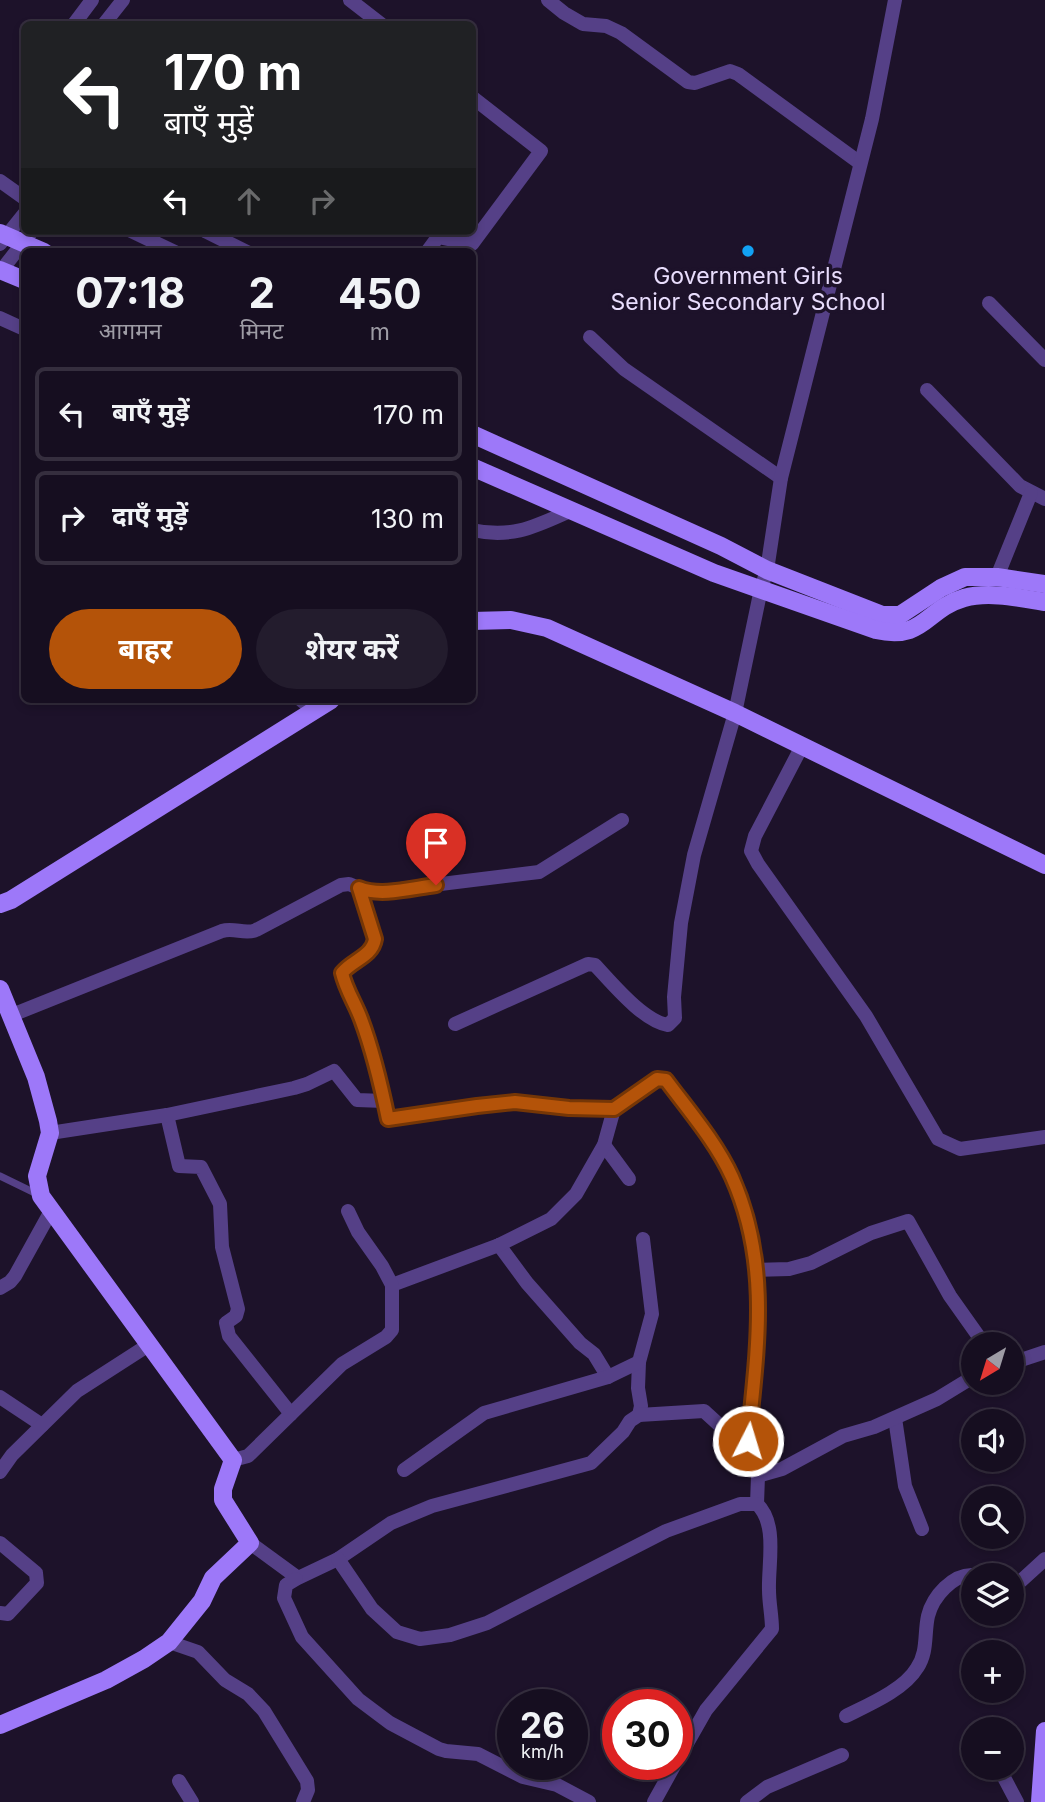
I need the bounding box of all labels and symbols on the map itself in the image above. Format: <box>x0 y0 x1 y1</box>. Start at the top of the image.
marker: Government Girls Senior Secondary School <box>740 243 756 259</box>
place label: Government Girls Senior Secondary School <box>611 262 886 316</box>
pin <box>406 813 466 885</box>
north arrow <box>961 1332 1024 1395</box>
position arrow <box>711 1404 785 1478</box>
speed limit sign: 30 <box>602 1689 693 1780</box>

